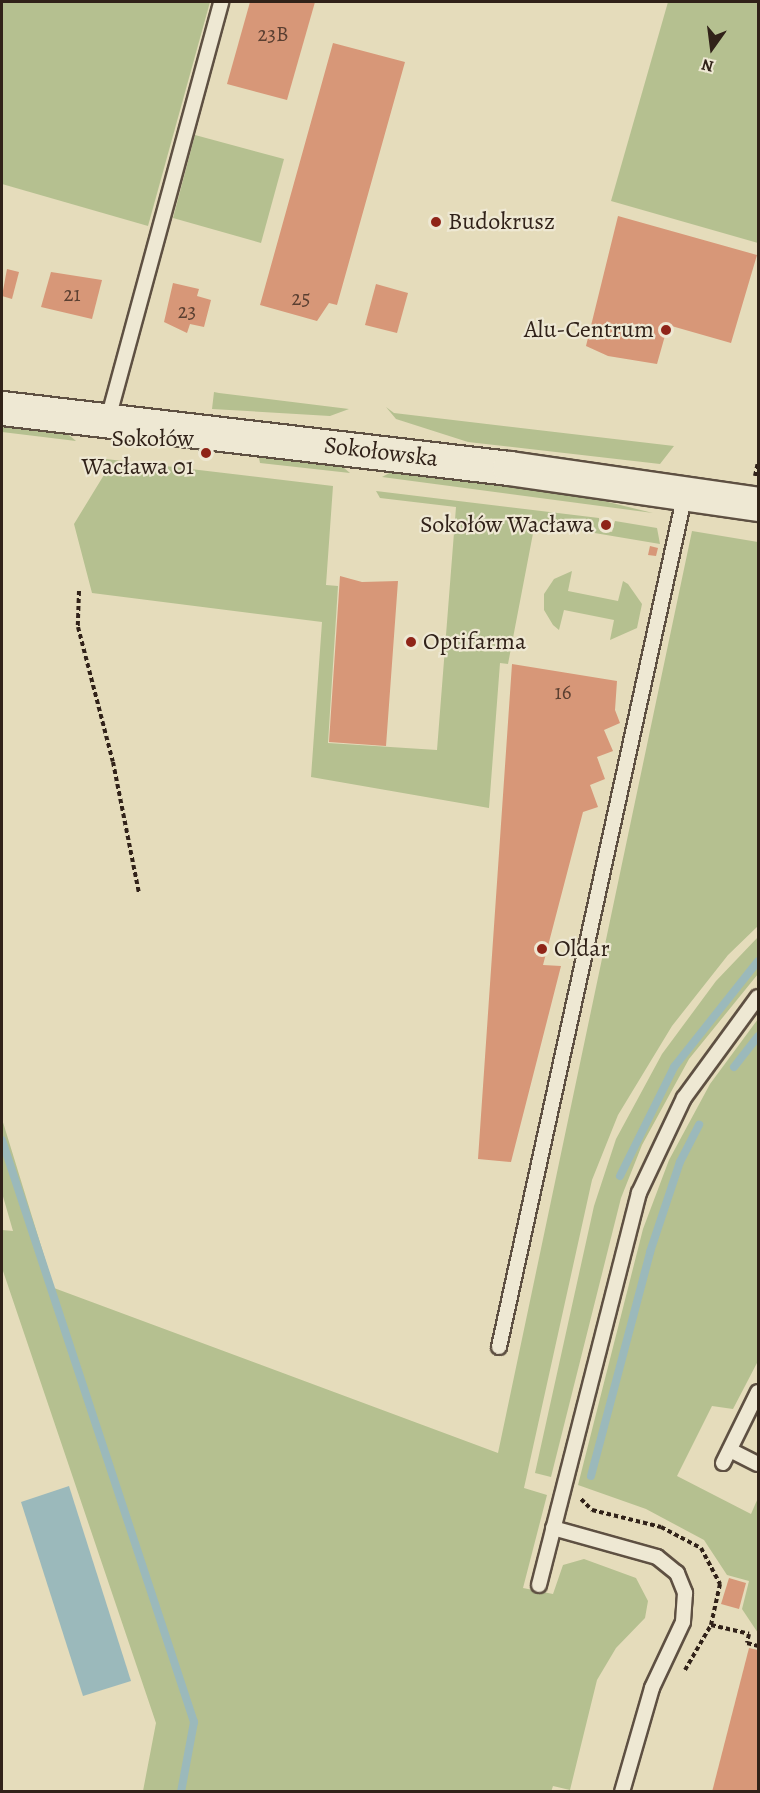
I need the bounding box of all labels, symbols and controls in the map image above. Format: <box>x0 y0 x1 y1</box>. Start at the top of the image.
north arrow <box>682 18 742 78</box>
house number: 23B <box>257 21 289 47</box>
text: N <box>699 53 716 78</box>
place label: Budokrusz <box>448 208 555 236</box>
marker: Budokrusz <box>429 215 443 229</box>
house number: 21 <box>63 281 81 307</box>
house number: 25 <box>291 285 311 311</box>
house number: 23 <box>178 298 196 324</box>
place label: Alu-Centrum <box>524 316 654 344</box>
marker: Alu-Centrum <box>659 323 673 337</box>
place label: Sokołów Wacława 01 <box>82 425 194 481</box>
street label: Sokołowska <box>322 431 440 473</box>
marker: Sokołów Wacława 01 <box>199 446 213 460</box>
place label: Sokołów Wacława <box>420 511 594 539</box>
marker: Sokołów Wacława <box>599 518 613 532</box>
place label: Optifarma <box>423 628 526 656</box>
marker: Optifarma <box>404 635 418 649</box>
house number: 16 <box>555 679 571 705</box>
place label: Oldar <box>554 935 610 963</box>
marker: Oldar <box>535 942 549 956</box>

